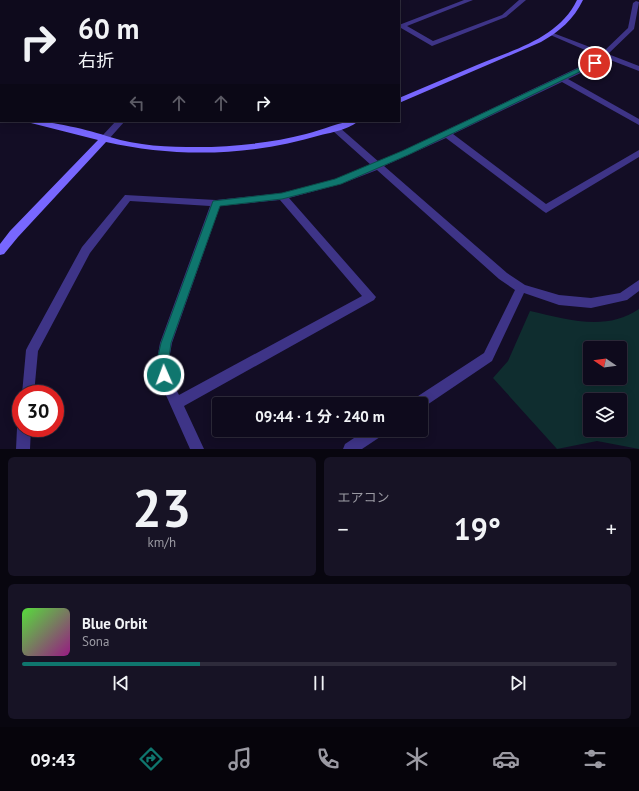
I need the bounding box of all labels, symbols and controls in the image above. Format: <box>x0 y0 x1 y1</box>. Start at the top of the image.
text: 60 m <box>78 10 139 47</box>
icon: right <box>12 16 64 68</box>
pin <box>578 46 612 80</box>
text: 右折 <box>78 49 114 72</box>
icon: arrive <box>584 52 606 74</box>
icon: left <box>126 92 148 114</box>
icon: ahead <box>168 92 190 114</box>
icon: ahead <box>210 92 232 114</box>
icon: right <box>252 92 274 114</box>
north arrow <box>583 341 627 385</box>
map controls <box>583 341 627 437</box>
position arrow <box>143 354 185 396</box>
speed limit sign: 30 <box>12 385 64 437</box>
button: layers <box>583 393 627 437</box>
text: 09:44 · 1 分 · 240 m <box>255 407 385 426</box>
text: 23 <box>132 474 191 541</box>
text: エアコン <box>338 489 390 506</box>
text: 19° <box>454 509 501 548</box>
text: − <box>338 515 349 543</box>
text: + <box>606 515 617 543</box>
text: km/h <box>148 534 176 551</box>
text: Blue Orbit <box>82 614 147 633</box>
text: Sona <box>82 633 109 650</box>
icon: previous <box>110 672 132 694</box>
icon: pause <box>308 672 330 694</box>
icon: next <box>507 672 529 694</box>
icon: directions <box>137 745 165 773</box>
icon: music <box>226 745 254 773</box>
icon: phone <box>314 745 342 773</box>
icon: climate <box>403 745 431 773</box>
icon: car <box>492 745 520 773</box>
icon: filters <box>581 745 609 773</box>
text: 09:43 <box>30 748 76 771</box>

